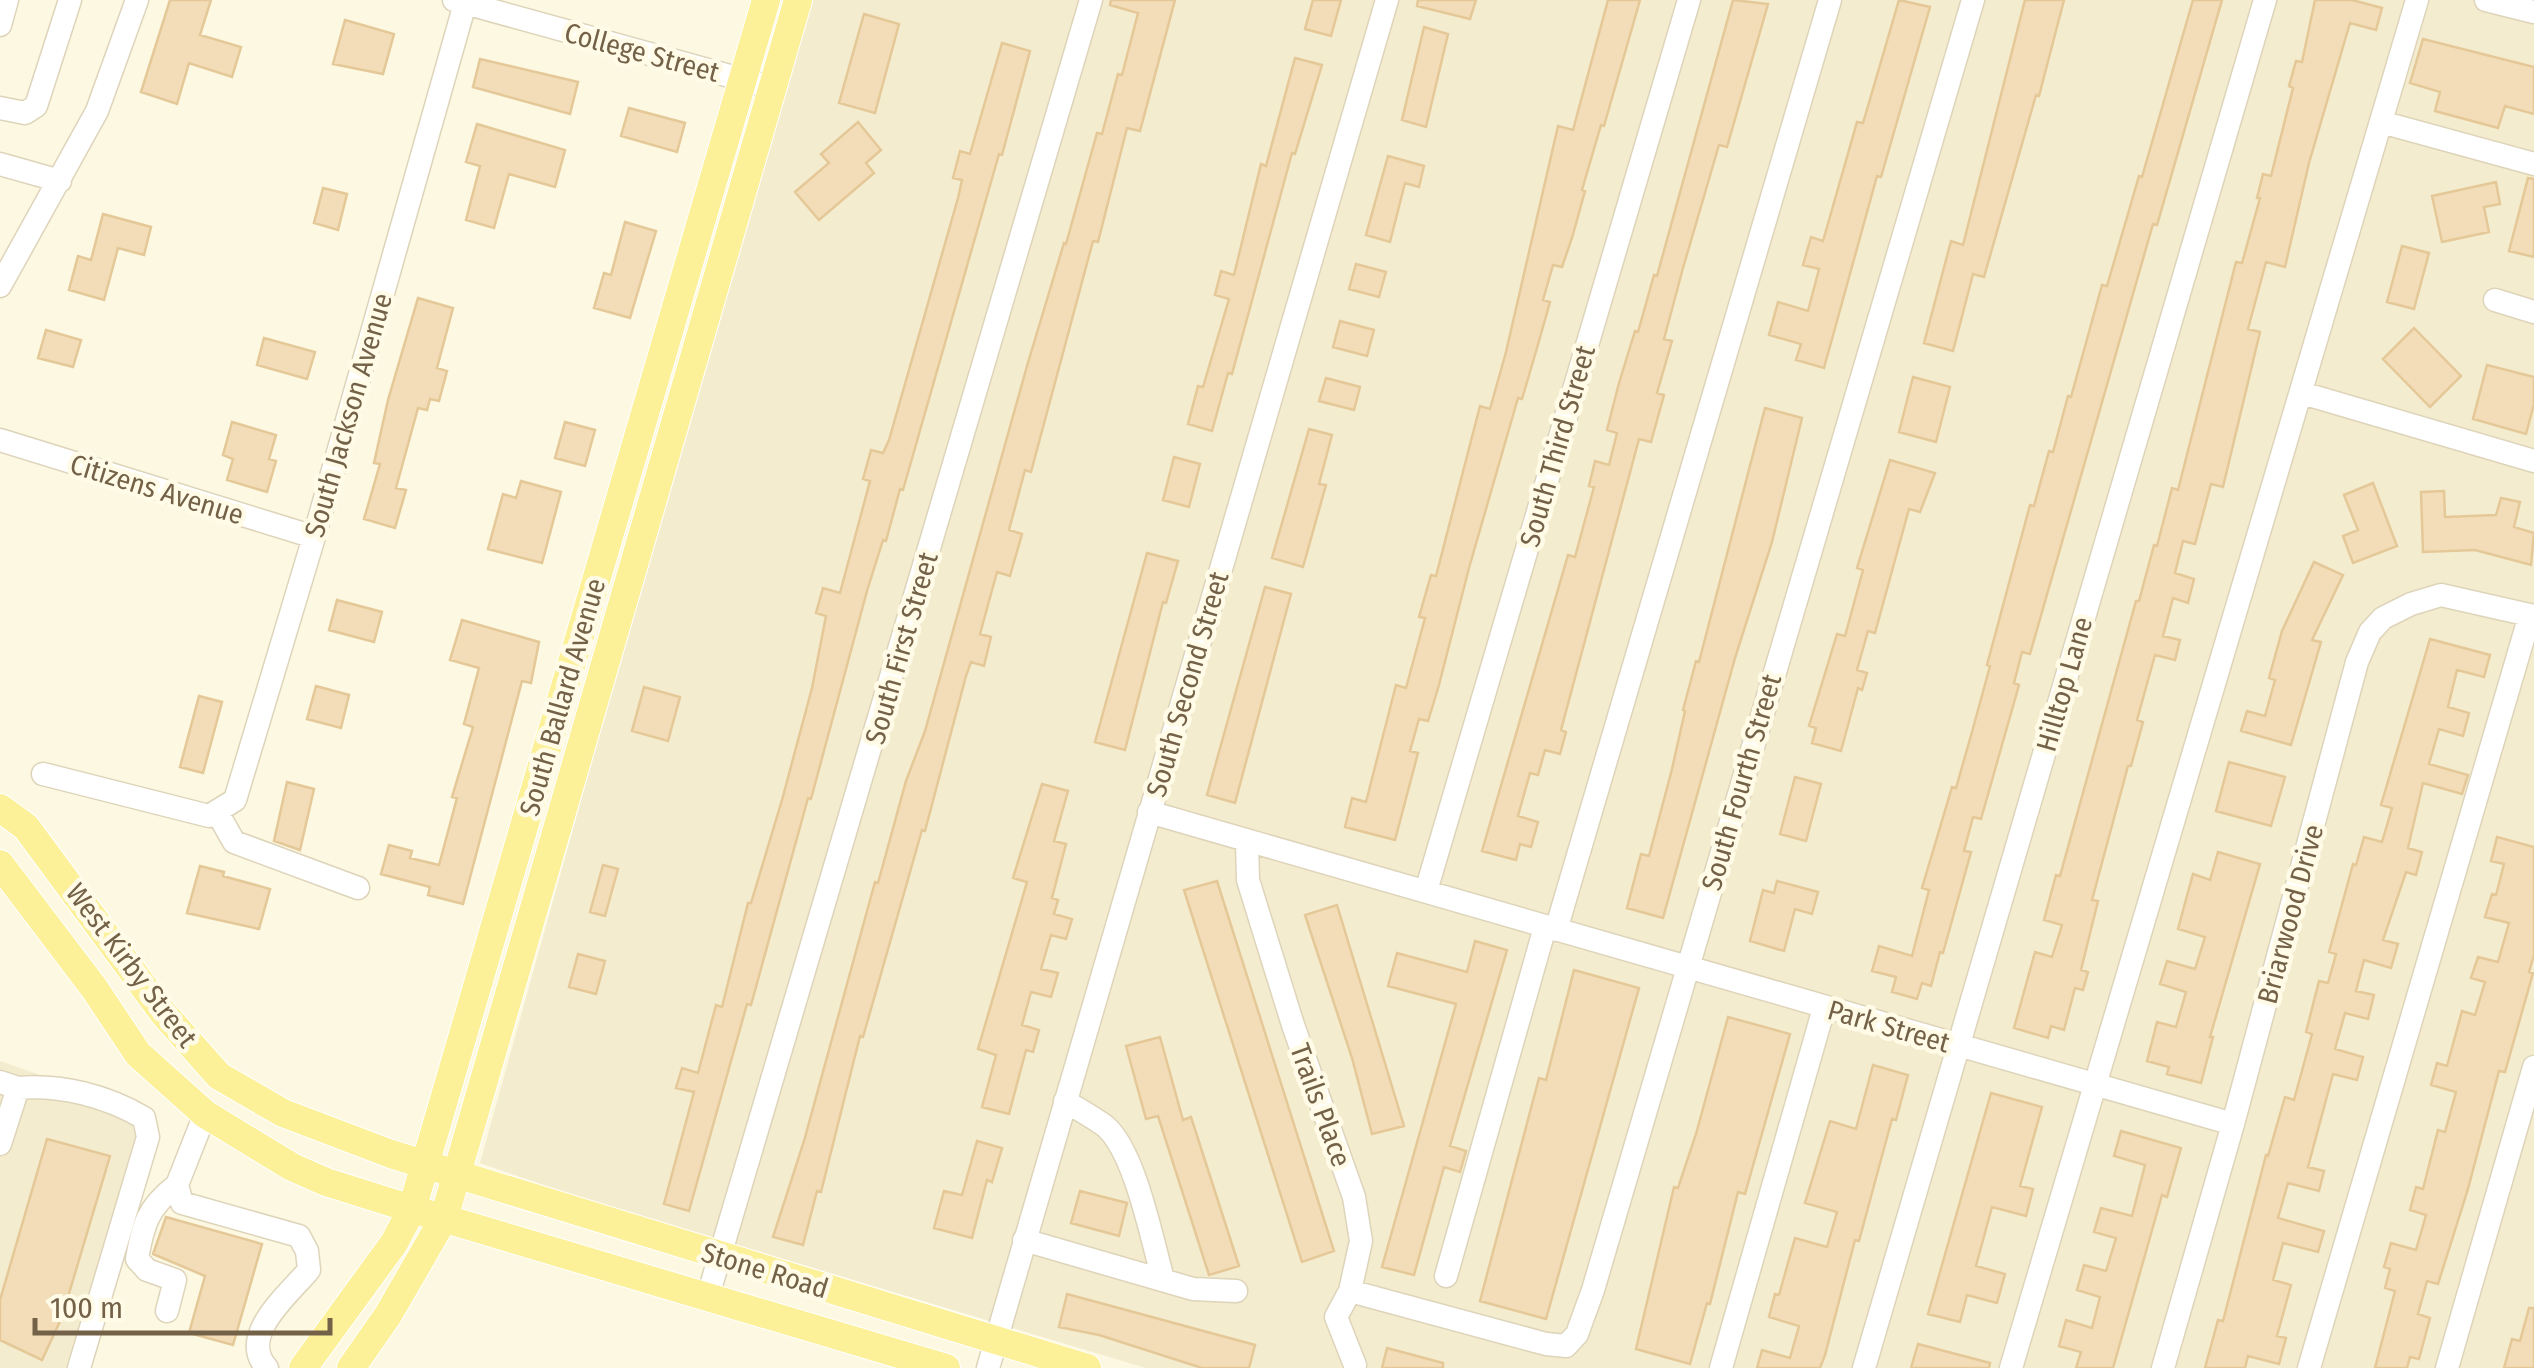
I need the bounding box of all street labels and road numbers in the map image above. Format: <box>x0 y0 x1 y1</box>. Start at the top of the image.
street label: College Street <box>561 16 724 89</box>
street label: South Jackson Avenue <box>298 289 399 541</box>
street label: South Third Street <box>1513 341 1602 551</box>
street label: Citizens Avenue <box>66 447 248 532</box>
street label: South First Street <box>858 548 945 748</box>
street label: South Second Street <box>1140 567 1236 801</box>
street label: South Ballard Avenue <box>513 575 612 820</box>
street label: Hilltop Lane <box>2030 613 2099 755</box>
street label: South Fourth Street <box>1695 669 1788 894</box>
street label: Briarwood Drive <box>2251 821 2330 1007</box>
street label: West Kirby Street <box>59 877 204 1054</box>
street label: Park Street <box>1824 993 1954 1060</box>
street label: Trails Place <box>1283 1039 1358 1171</box>
street label: Stone Road <box>698 1236 832 1305</box>

